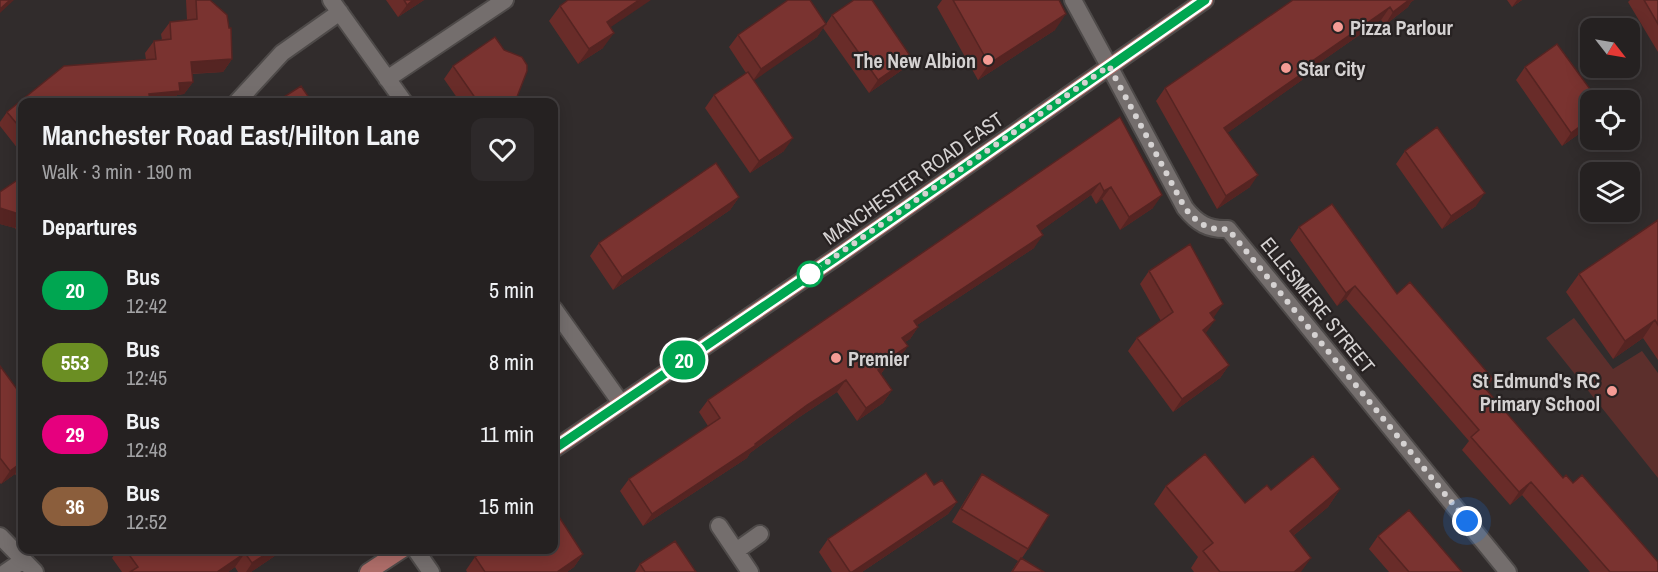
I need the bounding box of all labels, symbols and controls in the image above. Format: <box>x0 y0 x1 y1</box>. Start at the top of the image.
place label: Pizza Parlour <box>1350 14 1454 41</box>
north arrow <box>1580 18 1640 78</box>
map controls <box>1580 18 1640 222</box>
marker: Pizza Parlour <box>1331 20 1345 34</box>
place label: The New Albion <box>854 47 976 74</box>
marker: The New Albion <box>981 53 995 67</box>
place label: Star City <box>1298 55 1366 82</box>
marker: Star City <box>1279 61 1293 75</box>
button: locate <box>1580 90 1640 150</box>
street label: MANCHESTER ROAD EAST <box>818 106 1008 250</box>
text: Manchester Road East/Hilton Lane <box>42 116 420 154</box>
button: heart <box>471 118 534 181</box>
text: Walk · 3 min · 190 m <box>42 158 192 185</box>
button: layers <box>1580 162 1640 222</box>
text: Departures <box>42 212 137 242</box>
street label: ELLESMERE STREET <box>1255 231 1381 379</box>
unlabelled marker <box>797 261 823 287</box>
text: Bus <box>126 262 160 292</box>
text: 5 min <box>489 275 534 305</box>
text: 20 <box>65 276 85 305</box>
text: 12:42 <box>126 292 167 319</box>
text: Bus <box>126 334 160 364</box>
line badge: 20 <box>657 340 711 380</box>
place label: Premier <box>848 345 910 372</box>
text: 20 <box>674 346 694 375</box>
text: 8 min <box>489 347 534 377</box>
text: 553 <box>61 348 89 377</box>
marker: Premier <box>829 351 843 365</box>
text: 12:45 <box>126 364 167 391</box>
place label: St Edmund's RC Primary School <box>1472 367 1600 417</box>
marker: St Edmund's RC Primary School <box>1605 384 1619 398</box>
text: Bus <box>126 406 160 436</box>
text: 11 min <box>480 419 534 449</box>
text: 29 <box>65 420 85 449</box>
text: 12:48 <box>126 436 167 463</box>
text: Bus <box>126 478 160 508</box>
text: 15 min <box>479 491 534 521</box>
text: 36 <box>65 492 85 521</box>
your location <box>1452 506 1482 536</box>
text: 12:52 <box>126 508 167 535</box>

